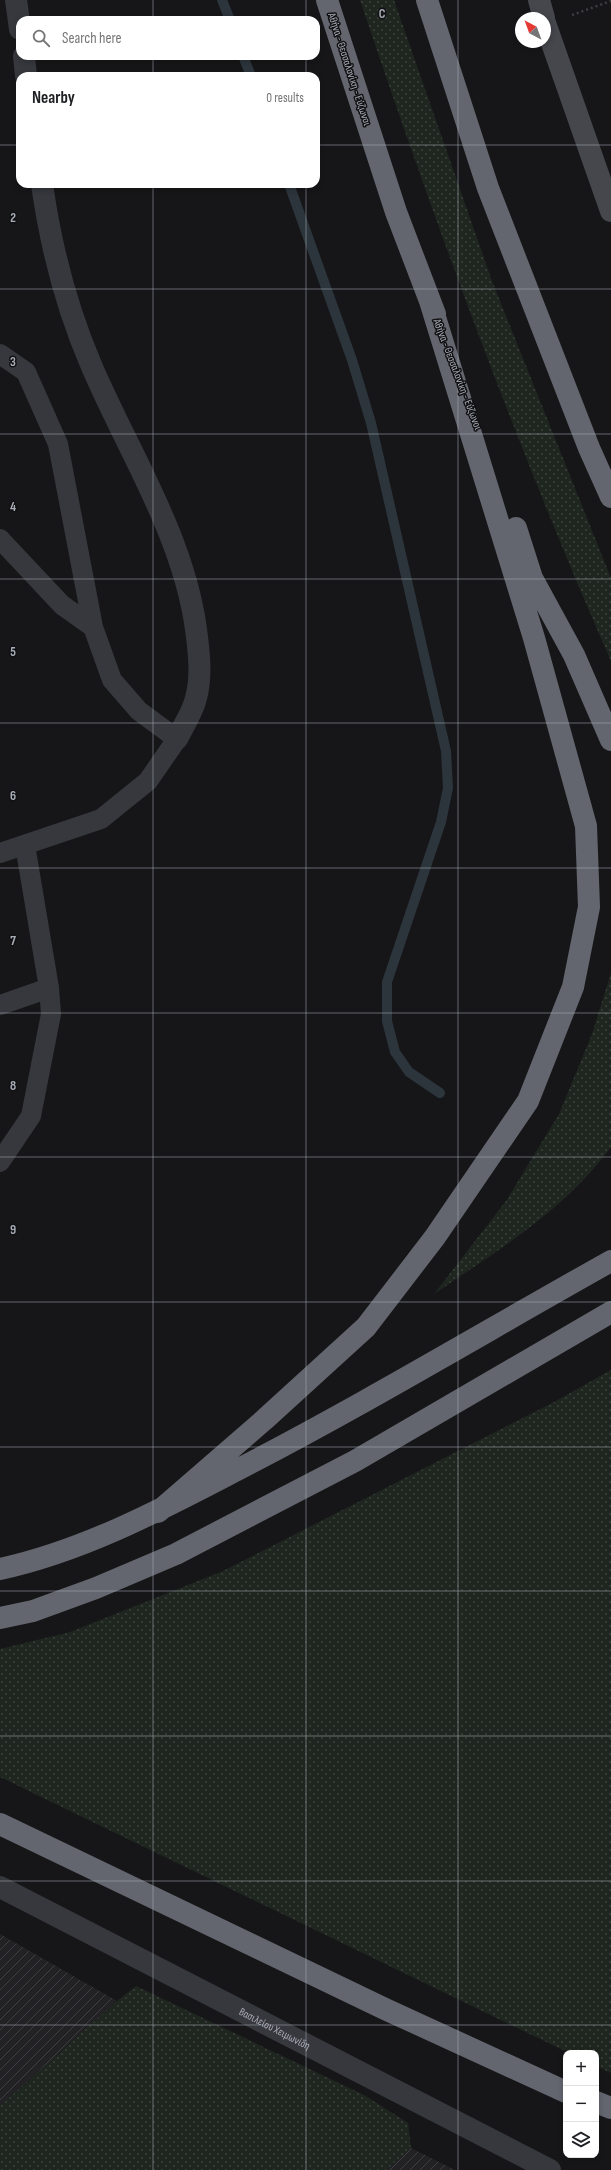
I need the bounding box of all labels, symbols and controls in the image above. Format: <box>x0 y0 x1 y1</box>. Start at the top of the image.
text: C <box>379 6 386 22</box>
street label: Αθήνα - Θεσσαλονίκη - Εύζωνοι <box>325 10 374 127</box>
north arrow <box>515 12 551 48</box>
search box <box>16 16 320 60</box>
icon: search <box>30 27 52 49</box>
text: Search here <box>62 29 122 48</box>
text: Nearby <box>32 88 75 108</box>
text: 0 results <box>266 90 304 106</box>
text: 2 <box>10 210 16 226</box>
street label: Αθήνα - Θεσσαλονίκη - Εύζωνοι <box>430 316 485 432</box>
text: 3 <box>10 354 16 370</box>
text: 4 <box>10 499 16 515</box>
text: 5 <box>10 644 16 660</box>
text: 6 <box>10 788 16 804</box>
text: 7 <box>10 933 16 949</box>
text: 8 <box>10 1078 16 1094</box>
text: 9 <box>10 1222 16 1238</box>
street label: Βασιλείου Χειμωνίδη <box>237 2005 312 2053</box>
map controls <box>563 2050 599 2158</box>
button: + <box>563 2050 599 2086</box>
button: − <box>563 2086 599 2122</box>
button: layers <box>563 2122 599 2158</box>

